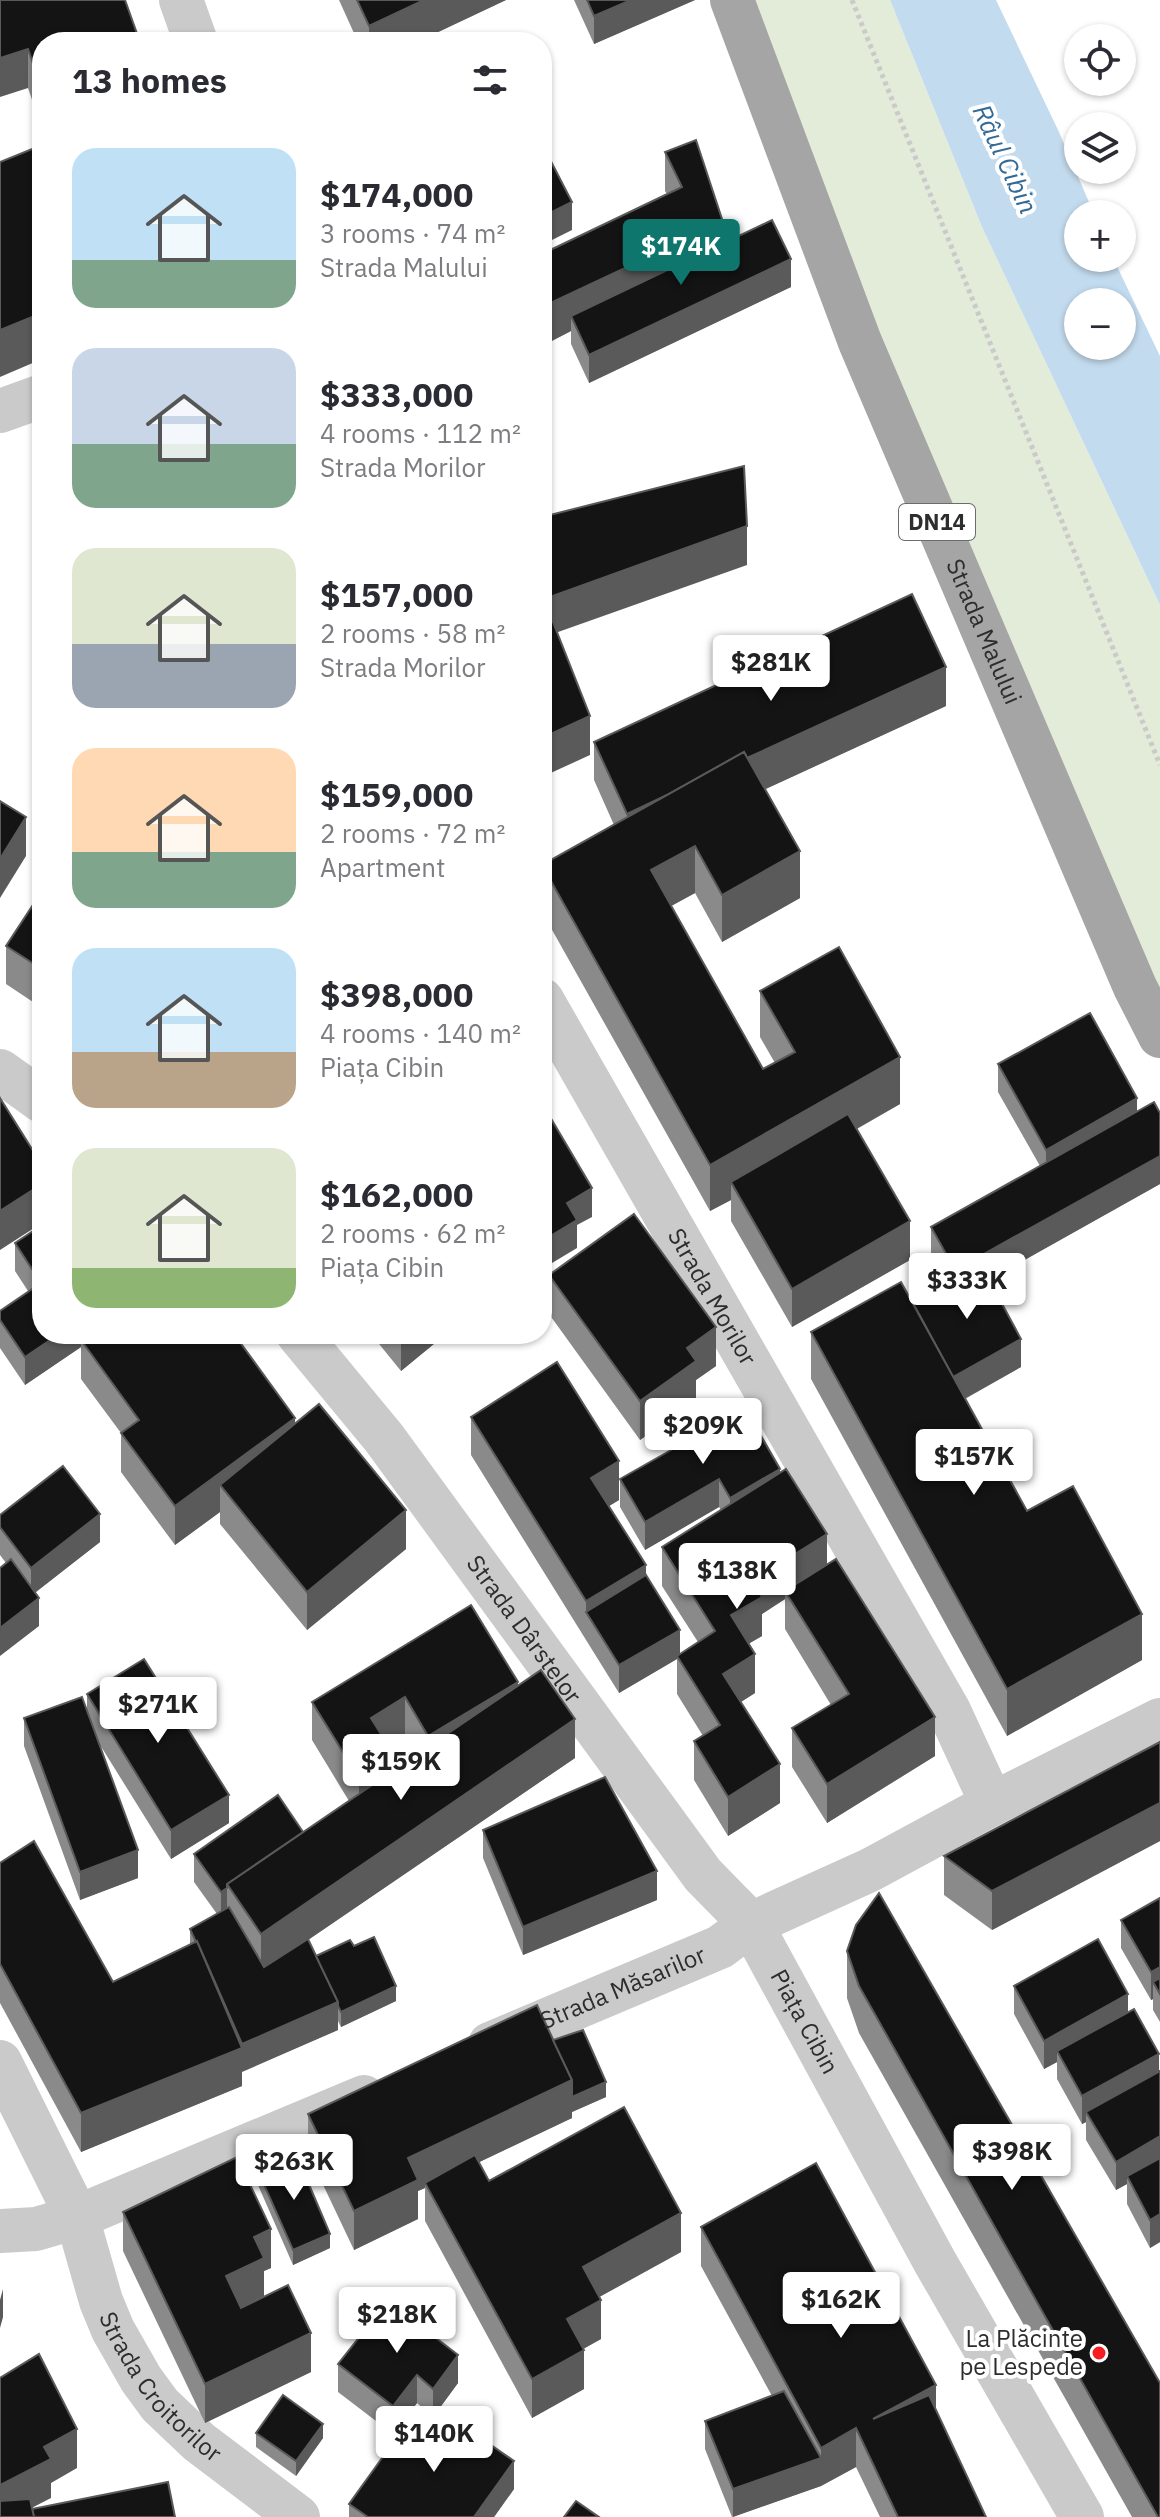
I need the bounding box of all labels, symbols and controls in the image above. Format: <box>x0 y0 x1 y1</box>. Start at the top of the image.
map controls <box>1064 24 1136 360</box>
button: locate <box>1064 24 1136 96</box>
text: 13 homes <box>72 58 227 102</box>
icon: filters <box>468 58 512 102</box>
water label: Râul Cibin <box>966 98 1046 219</box>
button: layers <box>1064 112 1136 184</box>
text: $174,000 <box>320 172 473 216</box>
icon: home <box>136 180 232 276</box>
button: + <box>1064 200 1136 272</box>
text: 3 rooms · 74 m² <box>320 216 505 250</box>
pin: $174K <box>625 219 737 287</box>
text: $174K <box>641 228 721 262</box>
text: Strada Malului <box>320 250 488 284</box>
button: − <box>1064 288 1136 360</box>
text: $333,000 <box>320 372 473 416</box>
icon: home <box>136 380 232 476</box>
text: 4 rooms · 112 m² <box>320 416 521 450</box>
text: Strada Morilor <box>320 450 486 484</box>
road number: DN14 <box>899 504 975 540</box>
street label: Strada Malului <box>939 554 1030 709</box>
text: $157,000 <box>320 572 473 616</box>
icon: home <box>136 580 232 676</box>
text: 2 rooms · 58 m² <box>320 616 505 650</box>
pin: $281K <box>715 635 827 703</box>
text: $281K <box>731 644 811 678</box>
text: Strada Morilor <box>320 650 486 684</box>
text: $159,000 <box>320 772 473 816</box>
icon: home <box>136 780 232 876</box>
text: 2 rooms · 72 m² <box>320 816 505 850</box>
text: Apartment <box>320 850 445 884</box>
text: $398,000 <box>320 972 473 1016</box>
icon: home <box>136 980 232 1076</box>
text: 4 rooms · 140 m² <box>320 1016 521 1050</box>
text: Piața Cibin <box>320 1050 444 1084</box>
text: $162,000 <box>320 1172 473 1216</box>
icon: home <box>136 1180 232 1276</box>
text: 2 rooms · 62 m² <box>320 1216 505 1250</box>
street label: Strada Morilor <box>661 1222 765 1371</box>
text: Piața Cibin <box>320 1250 444 1284</box>
pin: $333K <box>911 1253 1023 1321</box>
text: $333K <box>927 1262 1007 1296</box>
pin: $209K <box>647 1398 759 1466</box>
text: $209K <box>663 1407 743 1441</box>
pin: $157K <box>918 1429 1030 1497</box>
text: $157K <box>934 1438 1014 1472</box>
pin: $138K <box>681 1543 793 1611</box>
street label: Strada Dârstelor <box>460 1548 589 1710</box>
text: $138K <box>697 1552 777 1586</box>
pin: $271K <box>102 1677 214 1745</box>
text: $271K <box>118 1686 198 1720</box>
pin: $159K <box>345 1734 457 1802</box>
text: $159K <box>361 1743 441 1777</box>
street label: Strada Măsarilor <box>535 1938 710 2036</box>
street label: Piața Cibin <box>764 1963 847 2079</box>
pin: $398K <box>956 2124 1068 2192</box>
text: $398K <box>972 2133 1052 2167</box>
pin: $263K <box>238 2134 350 2202</box>
text: $263K <box>254 2143 334 2177</box>
pin: $162K <box>785 2272 897 2340</box>
text: $162K <box>801 2281 881 2315</box>
pin: $218K <box>341 2287 453 2355</box>
text: $218K <box>357 2296 437 2330</box>
street label: Strada Croitorilor <box>92 2307 229 2469</box>
place label: La Plăcinte pe Lespede <box>959 2322 1083 2382</box>
marker: La Plăcinte pe Lespede <box>1090 2344 1108 2362</box>
pin: $140K <box>378 2406 490 2474</box>
text: $140K <box>394 2415 474 2449</box>

